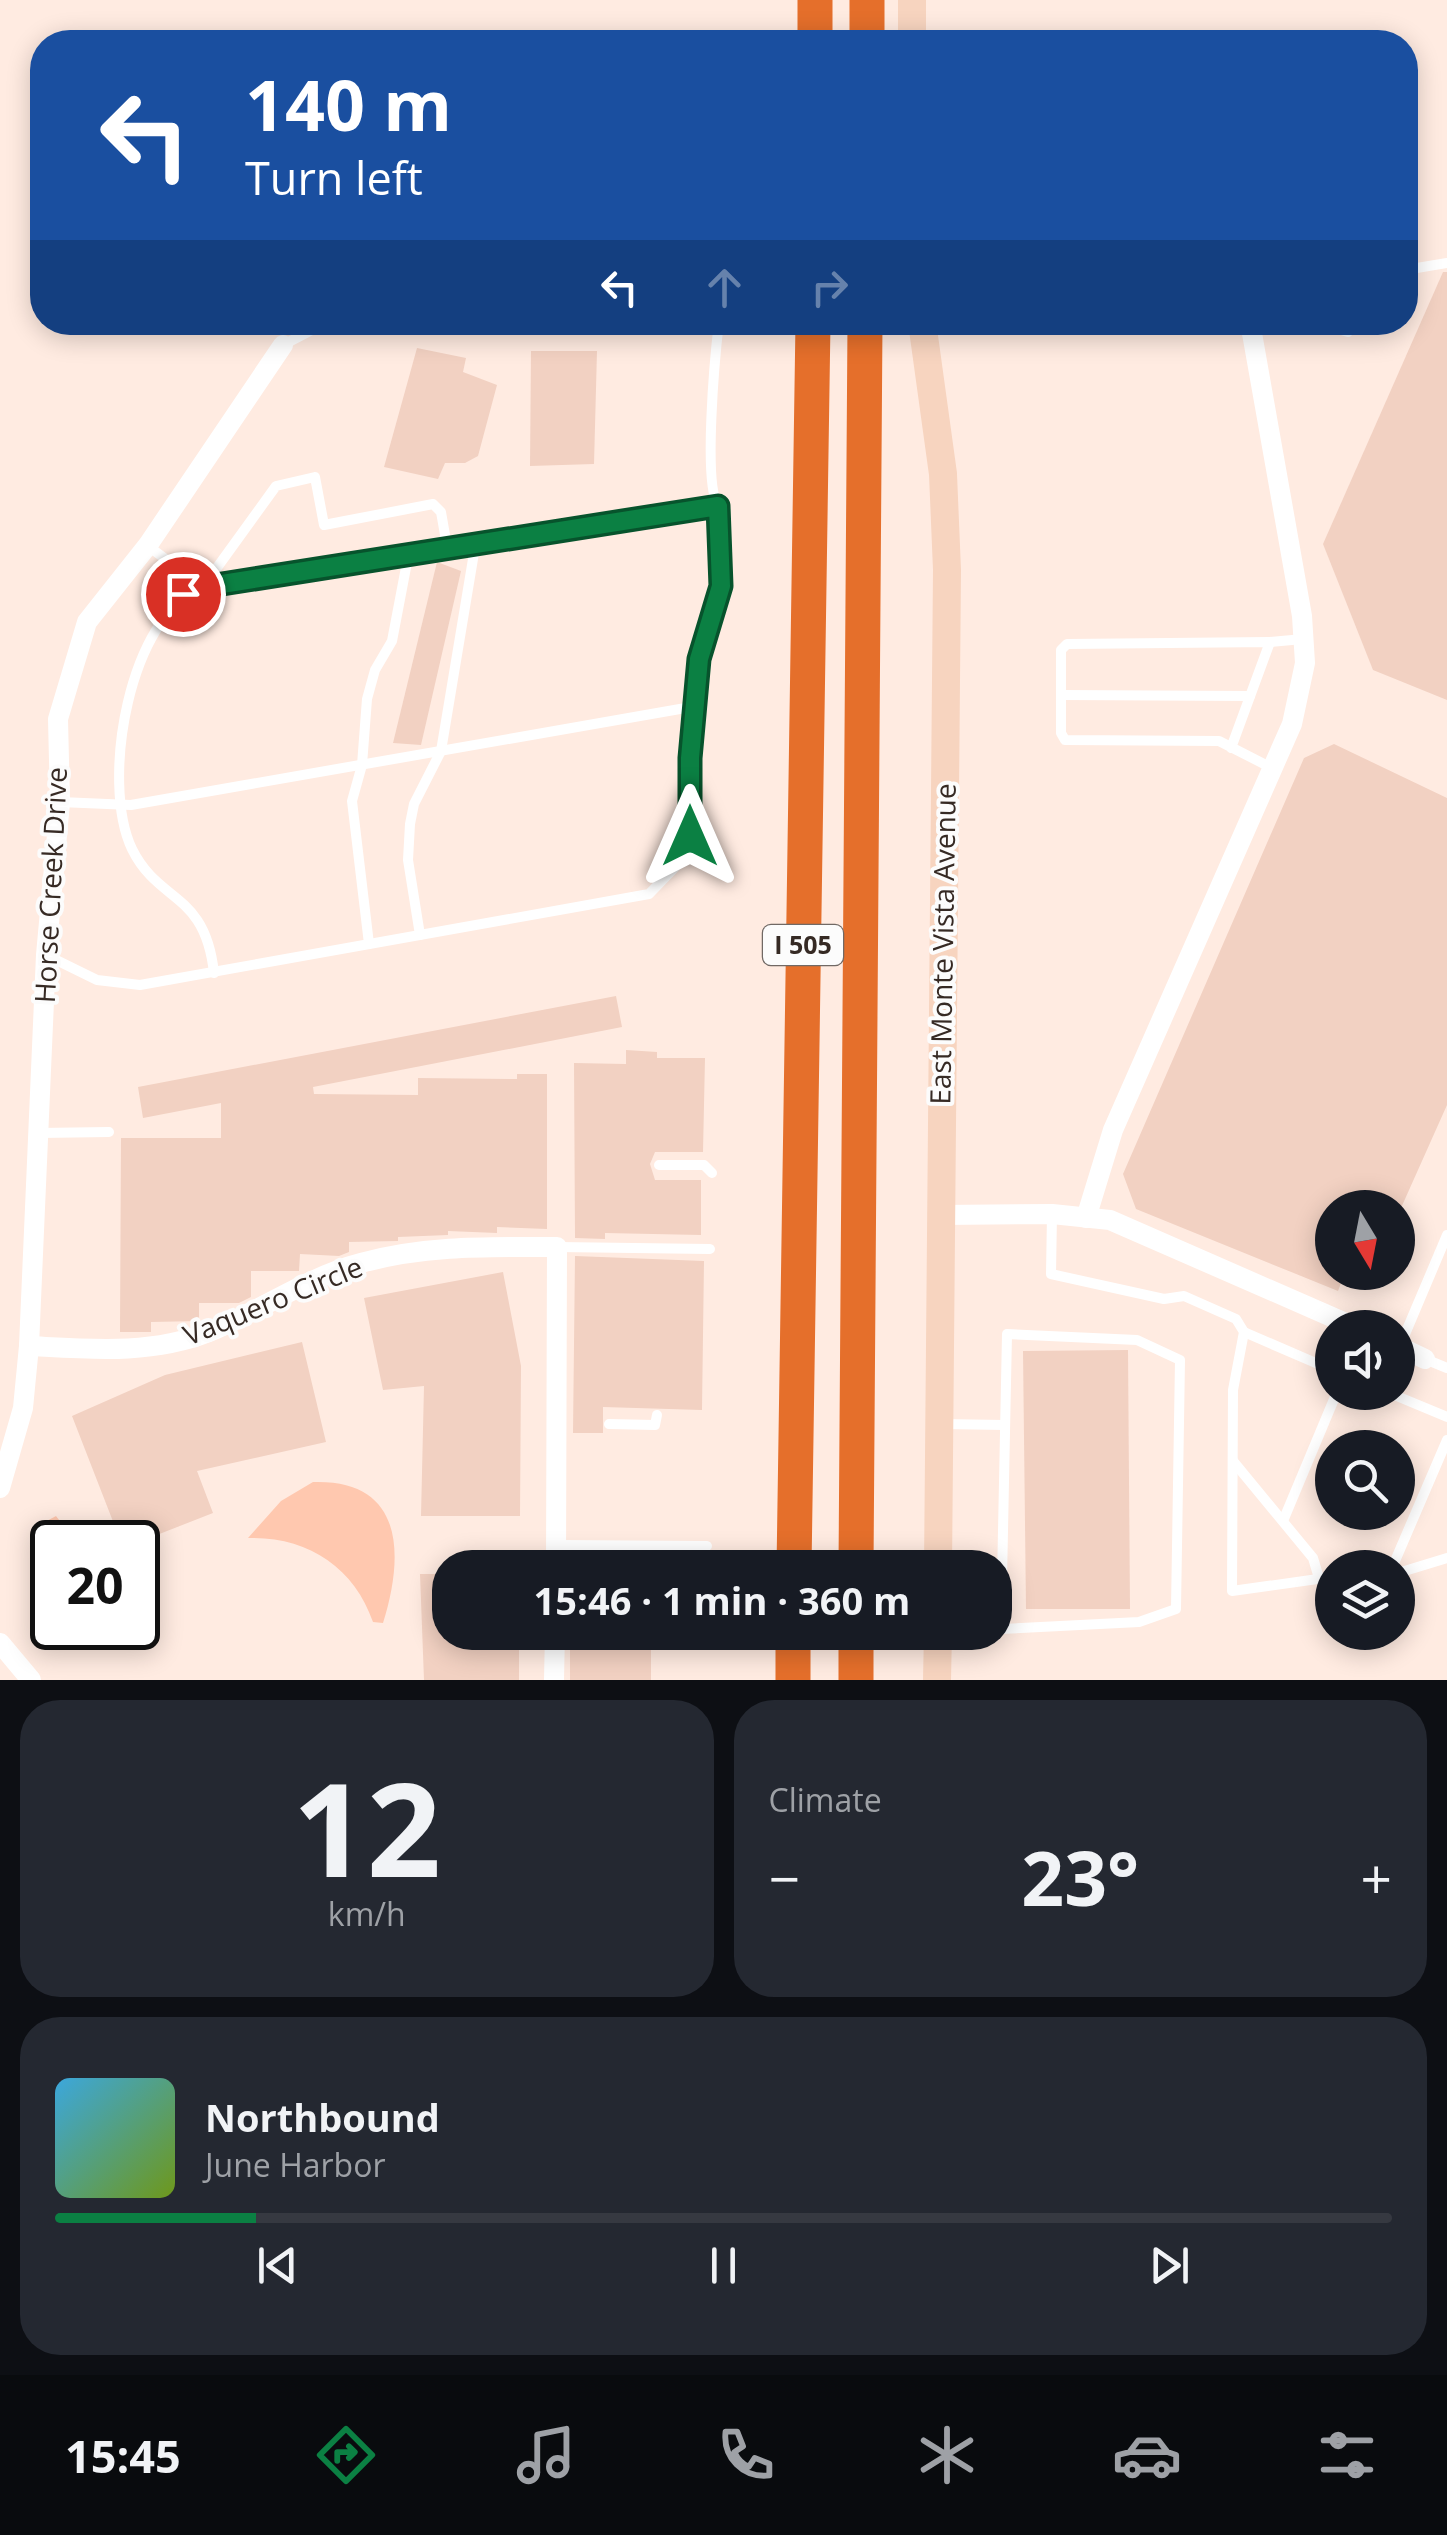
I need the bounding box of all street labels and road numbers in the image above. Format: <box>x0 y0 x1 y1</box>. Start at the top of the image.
street label: Horse Creek Drive <box>25 766 75 1004</box>
street label: East Monte Vista Avenue <box>920 783 964 1105</box>
road number: I 505 <box>763 925 843 965</box>
street label: Vaquero Circle <box>177 1247 368 1353</box>

